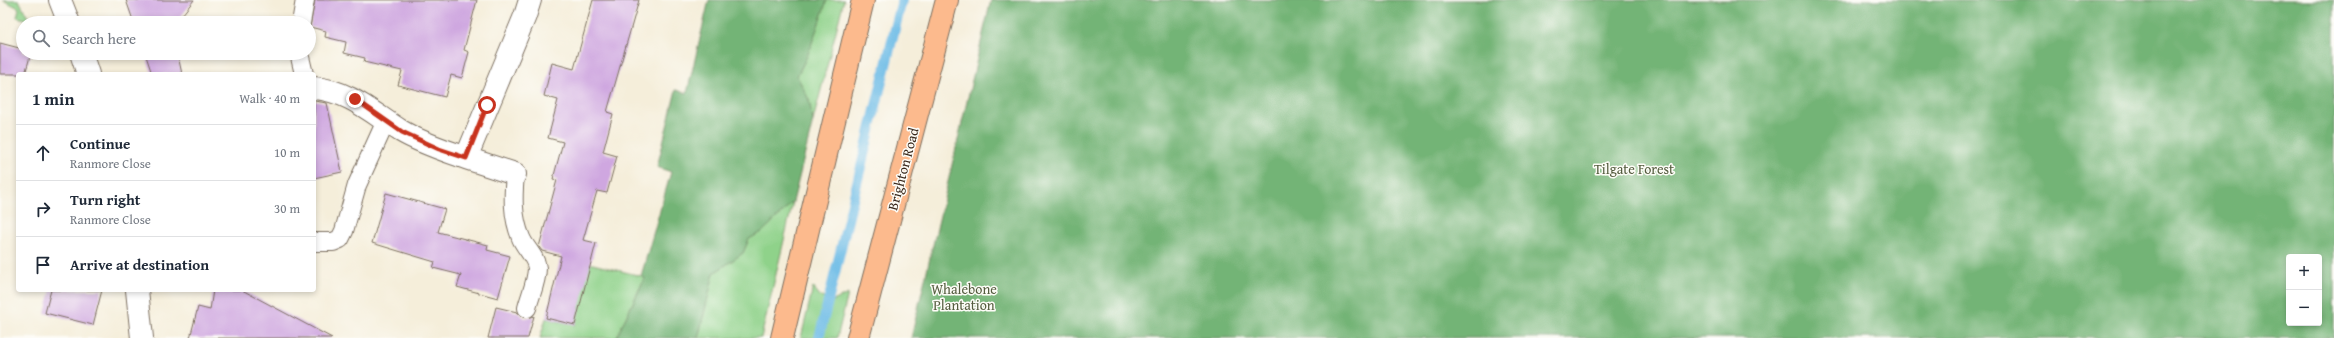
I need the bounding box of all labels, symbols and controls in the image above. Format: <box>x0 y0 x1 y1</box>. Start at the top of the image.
search box <box>16 16 316 60</box>
icon: search <box>30 27 52 49</box>
text: Search here <box>62 28 136 49</box>
text: 1 min <box>32 86 74 111</box>
text: Walk · 40 m <box>239 89 300 108</box>
route end <box>346 90 364 108</box>
route start <box>478 96 496 114</box>
street label: Brighton Road <box>882 125 924 213</box>
text: Continue <box>70 133 131 154</box>
icon: ahead <box>32 142 54 164</box>
text: 10 m <box>274 143 300 162</box>
text: Ranmore Close <box>70 154 151 173</box>
park label: Tilgate Forest <box>1594 159 1674 179</box>
text: Turn right <box>70 189 141 210</box>
icon: right <box>32 198 54 220</box>
text: 30 m <box>274 199 300 218</box>
text: Ranmore Close <box>70 210 151 229</box>
icon: arrive <box>32 254 54 276</box>
text: Arrive at destination <box>70 254 209 275</box>
map controls <box>2286 254 2322 326</box>
button: + <box>2286 254 2322 290</box>
park label: Whalebone Plantation <box>931 279 997 315</box>
button: − <box>2286 290 2322 326</box>

